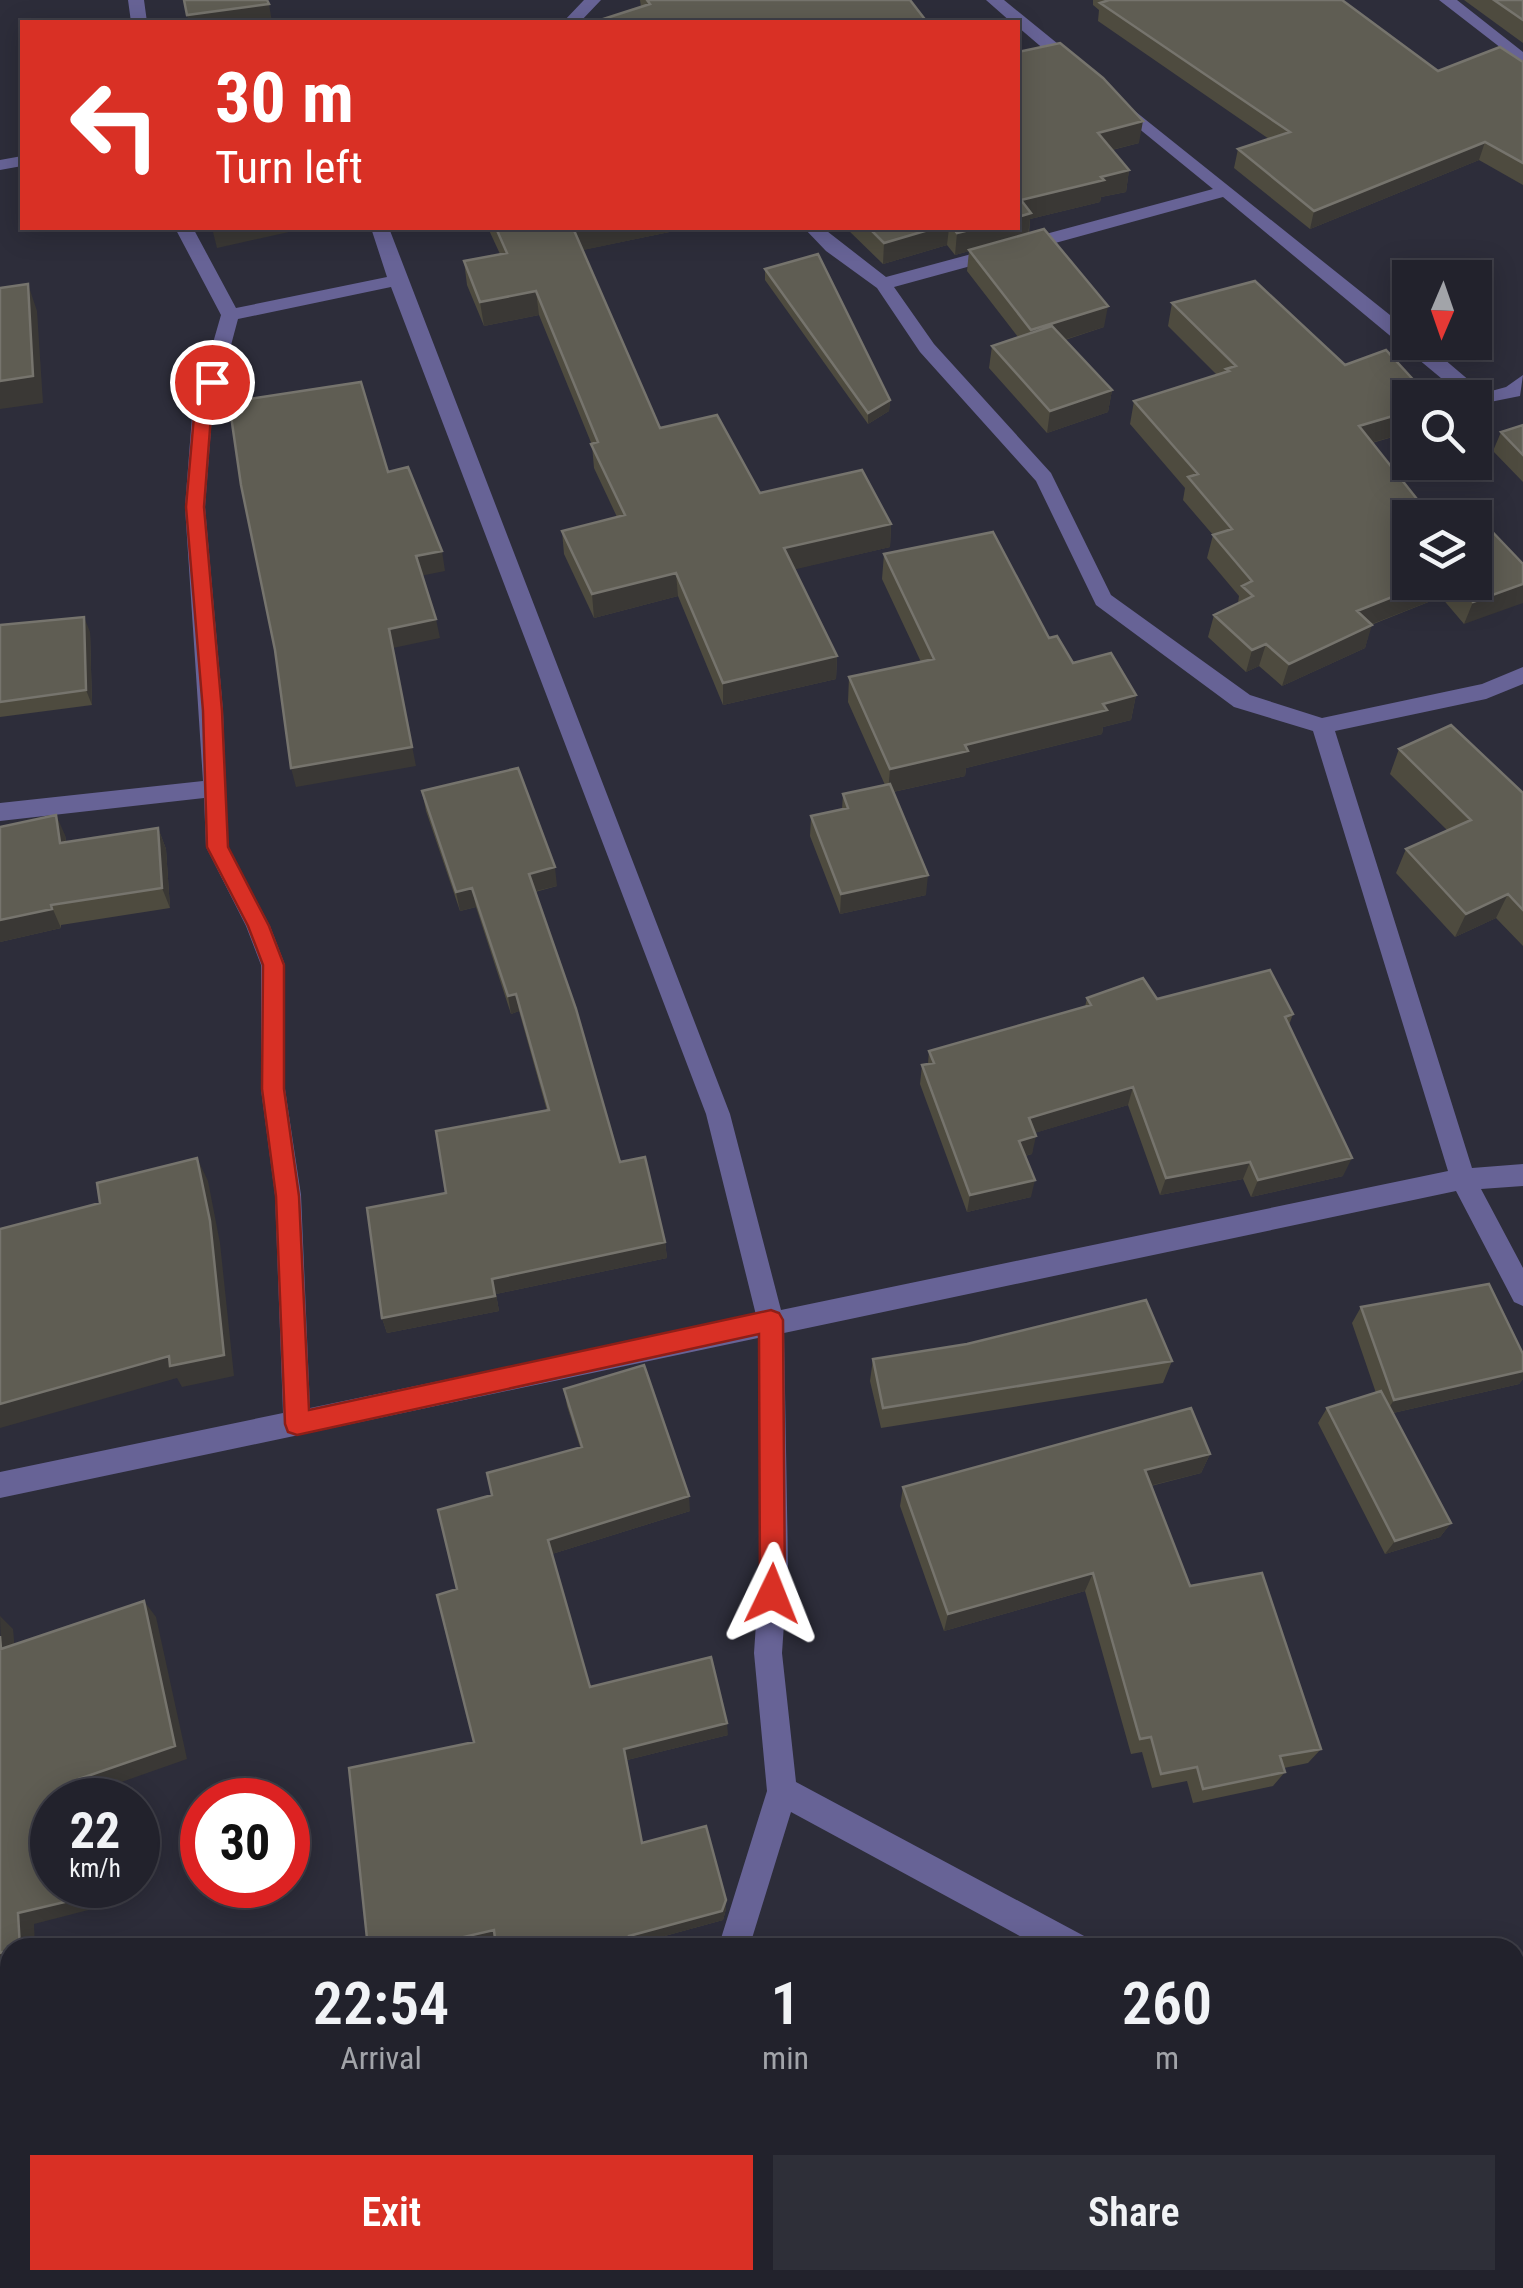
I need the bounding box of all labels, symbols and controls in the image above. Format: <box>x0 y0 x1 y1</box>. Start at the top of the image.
text: 30 m <box>215 57 354 139</box>
icon: left <box>50 60 180 190</box>
text: Turn left <box>215 141 363 194</box>
north arrow <box>1392 260 1492 360</box>
map controls <box>1392 260 1492 600</box>
pin <box>170 340 255 425</box>
icon: arrive <box>185 355 240 410</box>
button: search <box>1392 380 1492 480</box>
button: layers <box>1392 500 1492 600</box>
position arrow <box>720 1542 824 1646</box>
speed limit sign: 30 <box>180 1778 310 1908</box>
text: 22 <box>70 1802 120 1860</box>
text: km/h <box>69 1854 121 1883</box>
text: 22:54 <box>313 1968 449 2039</box>
text: 1 <box>770 1968 801 2039</box>
text: 260 <box>1122 1968 1212 2039</box>
text: Arrival <box>340 2039 422 2077</box>
text: min <box>762 2039 809 2077</box>
text: m <box>1155 2039 1179 2077</box>
button: Exit <box>30 2155 753 2270</box>
button: Share <box>773 2155 1495 2270</box>

